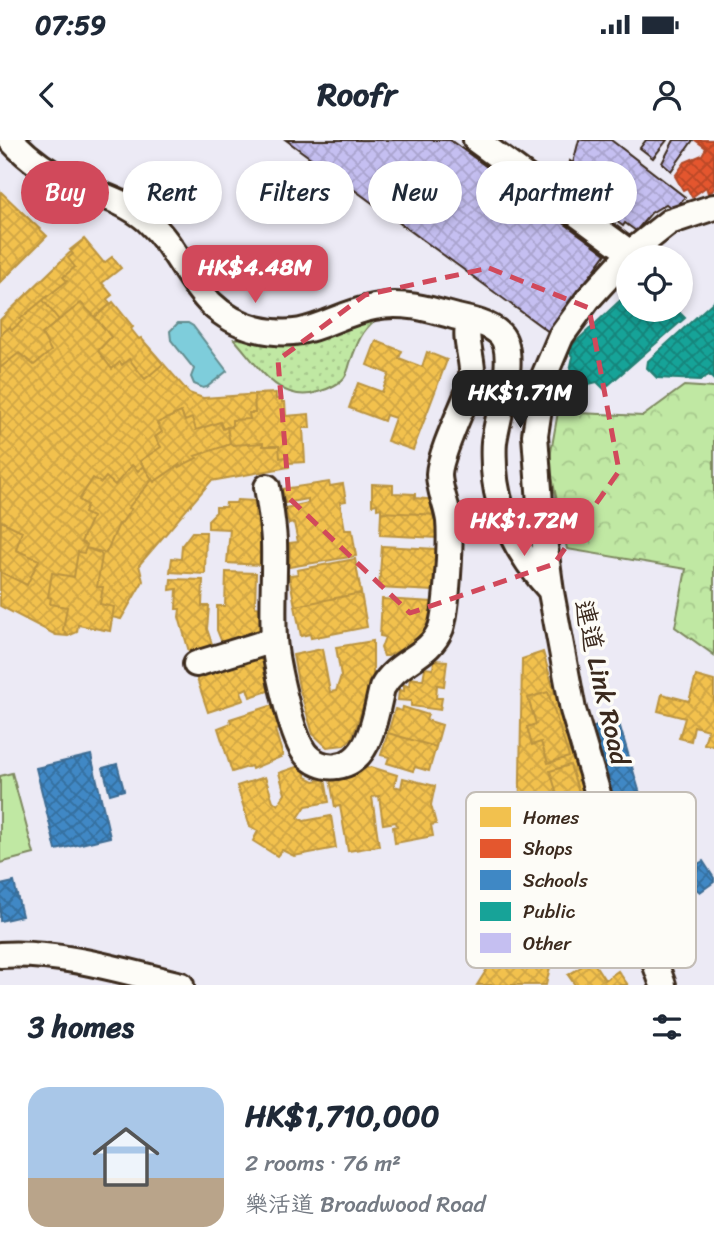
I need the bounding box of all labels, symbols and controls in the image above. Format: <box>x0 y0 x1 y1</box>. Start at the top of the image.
text: 07:59 <box>35 2 106 48</box>
text: Roofr <box>317 66 397 123</box>
icon: back <box>28 76 66 114</box>
icon: person <box>648 76 686 114</box>
chip: Buy <box>21 161 109 224</box>
chip: Rent <box>123 161 222 224</box>
chip: Filters <box>236 161 354 224</box>
chip: New <box>368 161 462 224</box>
chip: Apartment <box>476 161 637 224</box>
map controls <box>616 245 693 322</box>
button: locate <box>616 245 693 322</box>
pin: HK$4.48M <box>183 246 327 305</box>
text: HK$4.48M <box>198 247 312 288</box>
pin: HK$1.71M <box>448 370 592 430</box>
text: HK$1.71M <box>468 372 572 413</box>
pin: HK$1.72M <box>452 498 596 558</box>
text: HK$1.72M <box>470 500 578 541</box>
street label: 連道 Link Road <box>561 595 644 771</box>
legend <box>466 792 696 968</box>
text: Homes <box>523 801 579 834</box>
text: Shops <box>523 832 573 865</box>
text: Schools <box>523 864 588 897</box>
text: Public <box>523 895 576 928</box>
text: Other <box>523 927 572 960</box>
text: 3 homes <box>28 1000 134 1054</box>
icon: filters <box>648 1008 686 1046</box>
text: HK$1,710,000 <box>245 1089 440 1143</box>
icon: home <box>84 1115 168 1199</box>
text: 2 rooms · 76 m² <box>245 1143 401 1184</box>
text: 樂活道 Broadwood Road <box>245 1184 486 1225</box>

